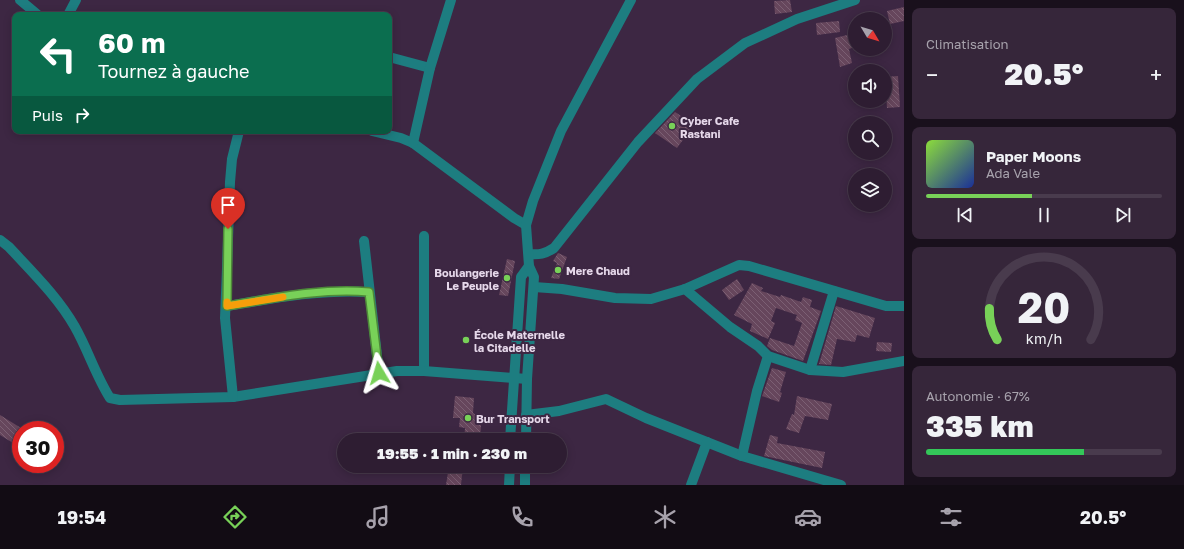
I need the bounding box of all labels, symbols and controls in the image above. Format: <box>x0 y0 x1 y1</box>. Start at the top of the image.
north arrow <box>848 12 892 56</box>
map controls <box>848 12 892 212</box>
text: 60 m <box>98 26 165 59</box>
icon: left <box>32 28 84 80</box>
text: Climatisation <box>926 36 1008 52</box>
text: 20.5° <box>1005 56 1083 92</box>
text: Tournez à gauche <box>98 60 250 82</box>
text: − <box>926 61 938 88</box>
text: + <box>1150 61 1162 88</box>
button: sound <box>848 64 892 108</box>
icon: right <box>71 104 93 126</box>
text: Puis <box>32 106 63 124</box>
place label: Cyber Cafe Rastani <box>680 114 740 140</box>
button: search <box>848 116 892 160</box>
marker: Cyber Cafe Rastani <box>667 121 677 131</box>
text: Paper Moons <box>986 147 1081 165</box>
text: Ada Vale <box>986 165 1040 181</box>
button: layers <box>848 168 892 212</box>
pin <box>211 188 245 229</box>
icon: arrive <box>217 194 239 216</box>
icon: previous <box>954 204 976 226</box>
icon: pause <box>1033 204 1055 226</box>
icon: next <box>1112 204 1134 226</box>
place label: Mere Chaud <box>566 264 630 277</box>
marker: Mere Chaud <box>553 265 563 275</box>
place label: Boulangerie Le Peuple <box>434 266 500 292</box>
marker: Boulangerie Le Peuple <box>502 273 512 283</box>
text: 20 <box>1018 282 1070 332</box>
place label: École Maternelle la Citadelle <box>474 328 565 354</box>
text: km/h <box>1026 330 1062 347</box>
marker: École Maternelle la Citadelle <box>461 335 471 345</box>
position arrow <box>358 352 400 394</box>
text: Autonomie · 67% <box>926 388 1030 404</box>
text: 335 km <box>926 408 1034 444</box>
place label: Bur Transport <box>476 412 550 425</box>
marker: Bur Transport <box>463 413 473 423</box>
speed limit sign: 30 <box>12 421 64 473</box>
text: 19:55 · 1 min · 230 m <box>377 444 527 462</box>
icon: directions <box>221 503 249 531</box>
icon: music <box>364 503 392 531</box>
icon: phone <box>508 503 536 531</box>
icon: climate <box>651 503 679 531</box>
icon: car <box>794 503 822 531</box>
icon: filters <box>937 503 965 531</box>
text: 19:54 <box>58 506 106 528</box>
text: 20.5° <box>1080 506 1126 528</box>

